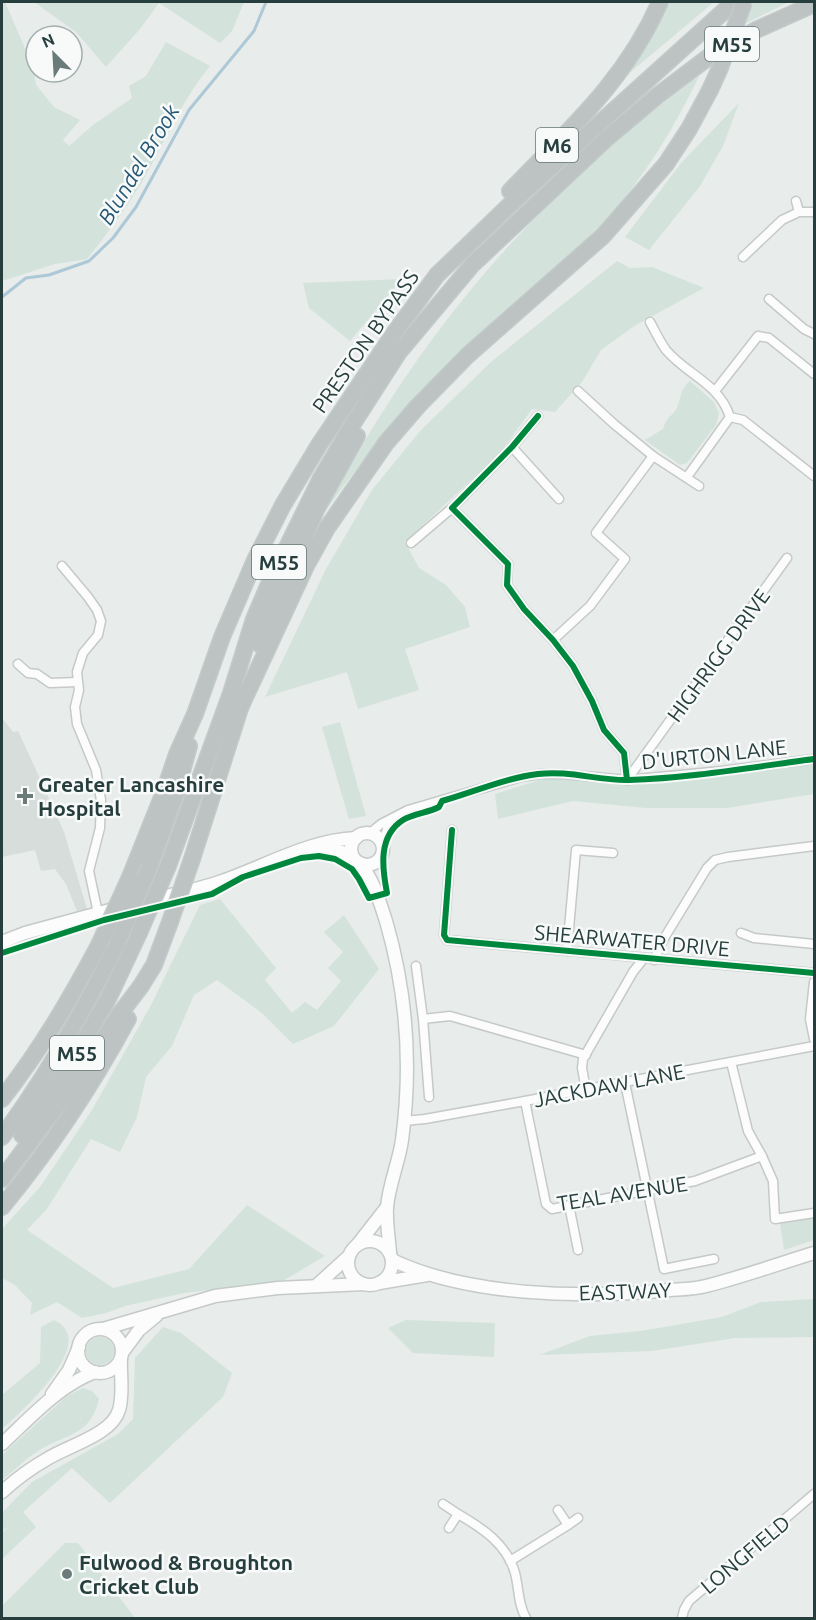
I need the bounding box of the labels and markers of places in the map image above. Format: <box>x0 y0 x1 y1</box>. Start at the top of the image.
place label: Greater Lancashire Hospital <box>38 772 224 820</box>
marker: Greater Lancashire Hospital <box>16 787 34 805</box>
place label: Fulwood & Broughton Cricket Club <box>79 1550 293 1598</box>
marker: Fulwood & Broughton Cricket Club <box>60 1567 74 1581</box>

